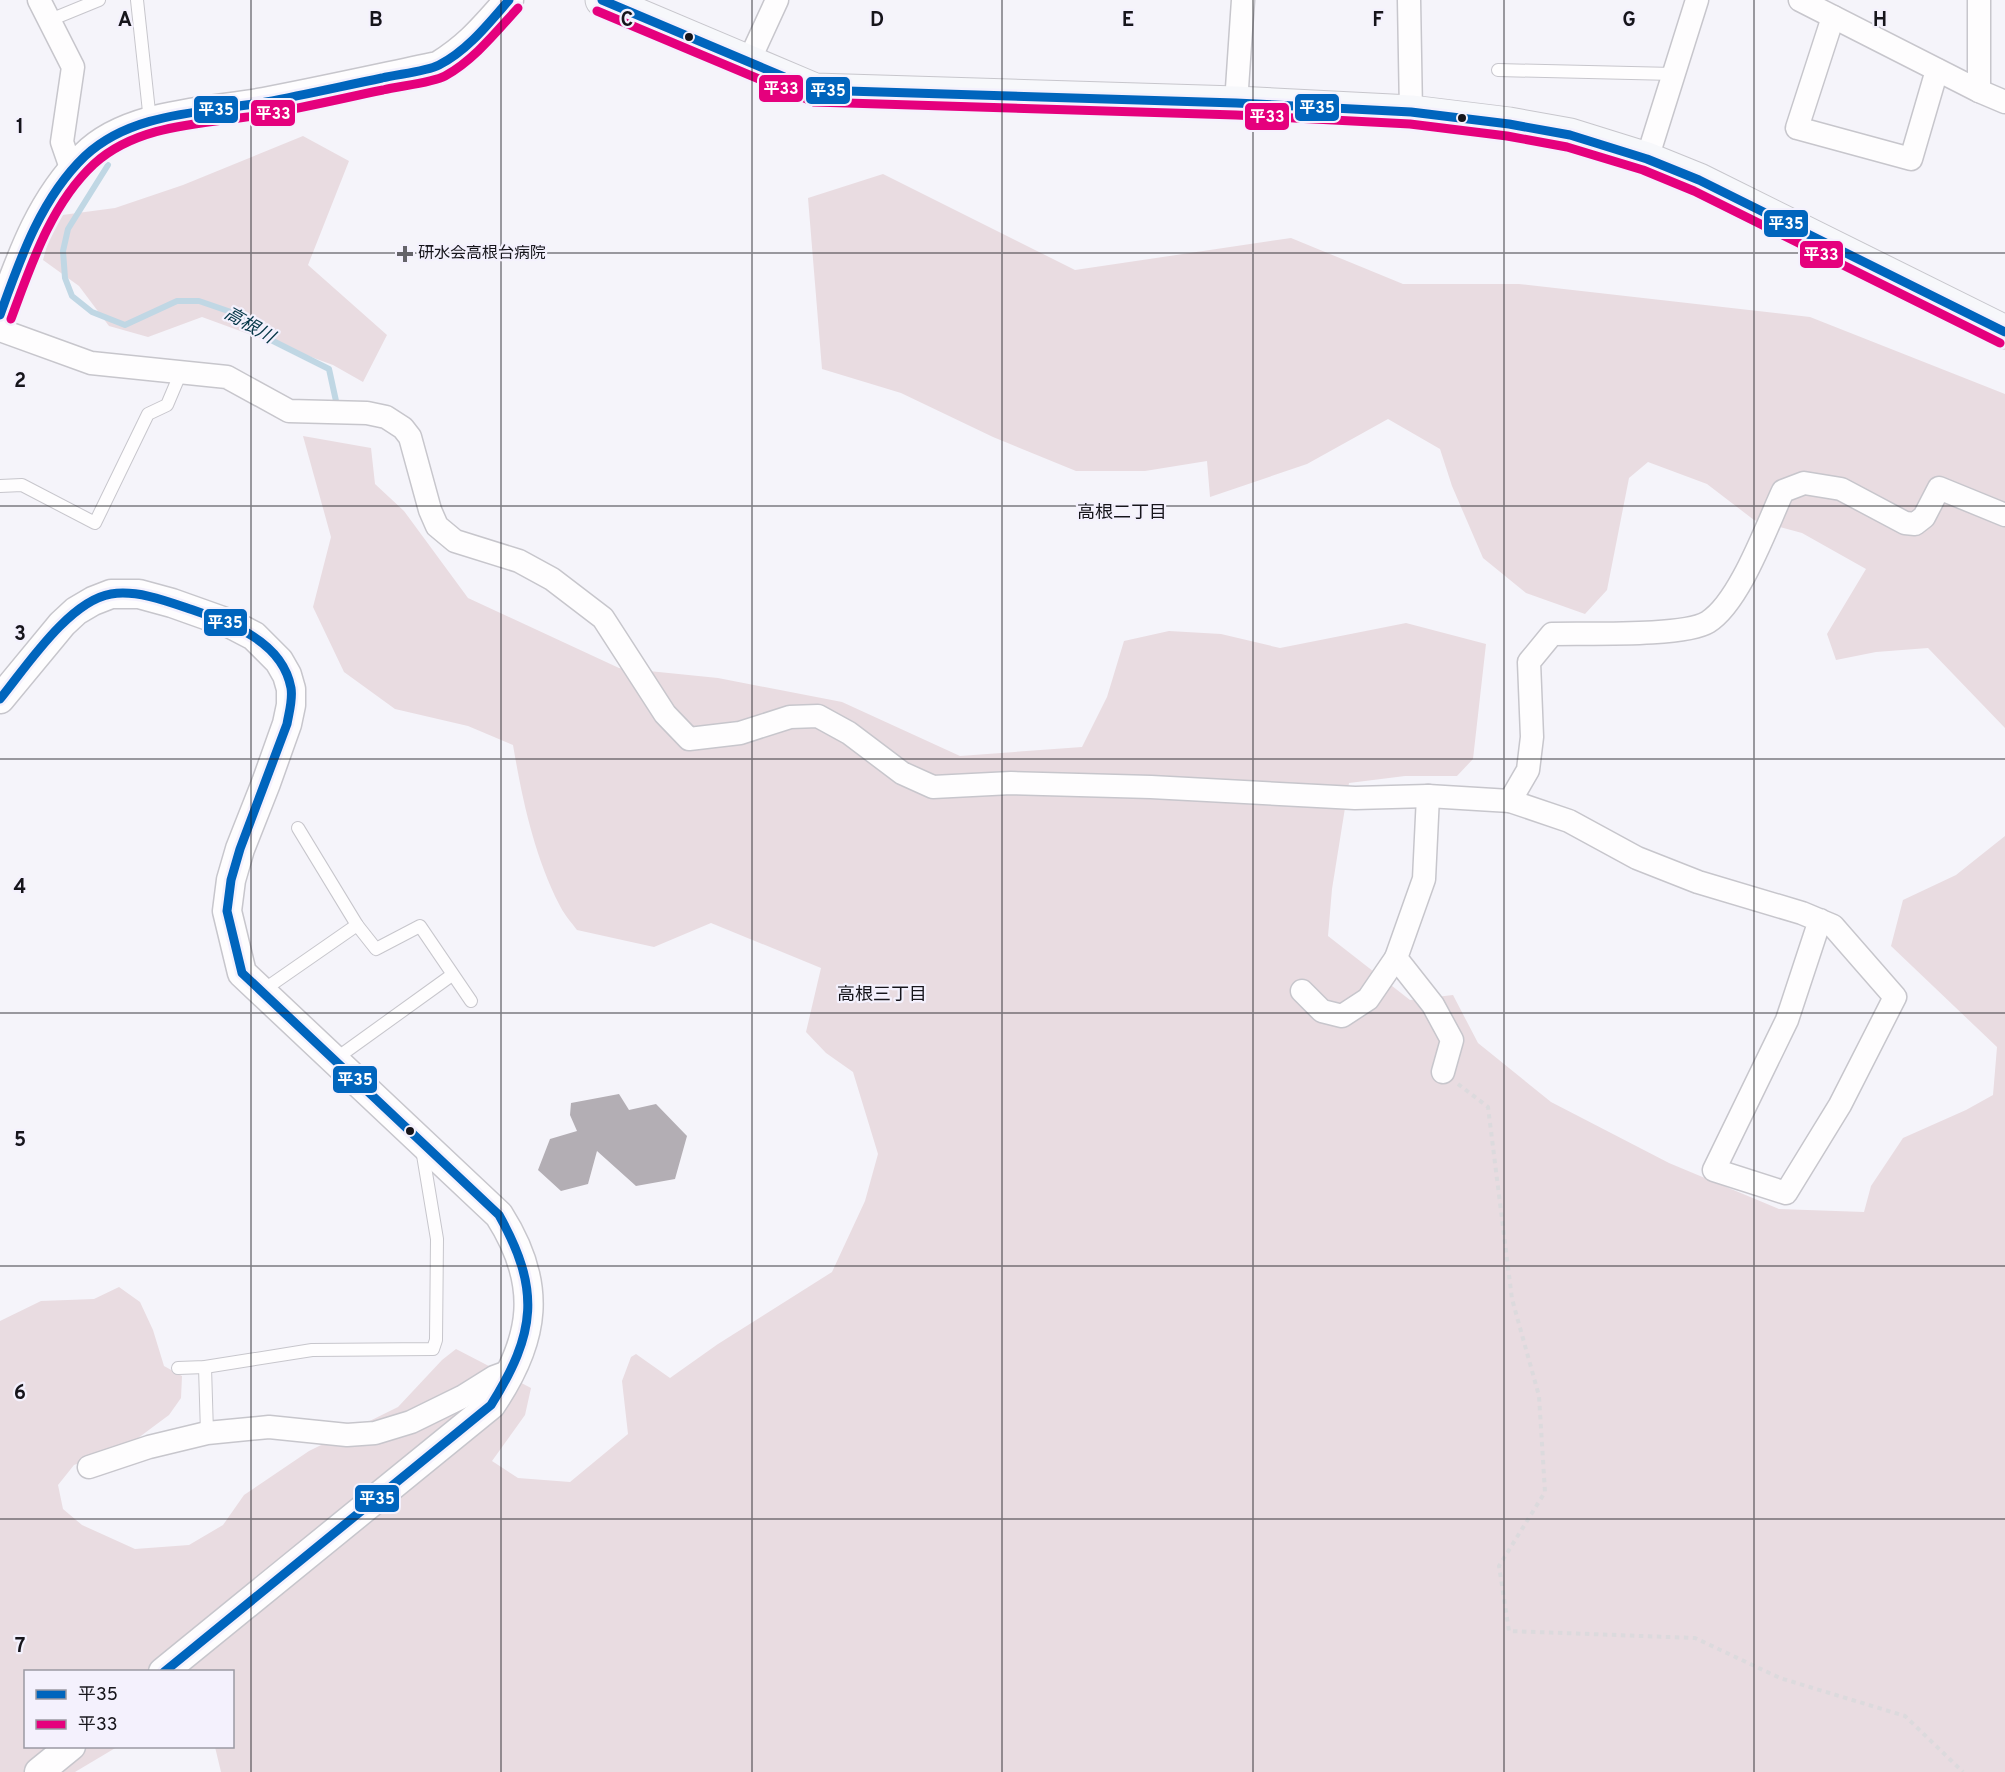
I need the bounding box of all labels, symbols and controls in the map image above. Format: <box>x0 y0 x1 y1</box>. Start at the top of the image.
text: A <box>118 8 132 34</box>
text: B <box>369 8 383 34</box>
text: C <box>621 8 633 34</box>
text: D <box>870 8 884 34</box>
text: E <box>1122 8 1134 34</box>
text: F <box>1372 8 1384 34</box>
text: G <box>1622 8 1636 34</box>
text: H <box>1873 8 1887 34</box>
unlabelled marker <box>683 31 695 43</box>
line badge: 平33 <box>758 74 804 103</box>
line badge: 平35 <box>805 76 851 105</box>
text: 平33 <box>763 80 799 100</box>
text: 平35 <box>810 82 846 102</box>
line badge: 平35 <box>1294 93 1340 122</box>
line badge: 平35 <box>193 95 239 124</box>
line badge: 平33 <box>250 99 296 127</box>
text: 平35 <box>1299 99 1335 119</box>
text: 平35 <box>198 101 234 121</box>
line badge: 平33 <box>1244 102 1290 131</box>
text: 平33 <box>255 105 291 125</box>
text: 平33 <box>1249 108 1285 128</box>
unlabelled marker <box>1456 112 1468 124</box>
text: 1 <box>16 115 24 141</box>
line badge: 平35 <box>1763 209 1809 238</box>
text: 平35 <box>1768 215 1804 235</box>
line badge: 平33 <box>1799 240 1844 269</box>
place label: 研水会高根台病院 <box>418 244 546 264</box>
marker: 研水会高根台病院 <box>396 245 414 263</box>
text: 平33 <box>1803 246 1839 266</box>
water label: 高根川 <box>220 303 280 350</box>
text: 2 <box>14 369 26 395</box>
district label: 高根二丁目 <box>1077 502 1167 525</box>
line badge: 平35 <box>203 608 248 637</box>
text: 平35 <box>207 614 243 634</box>
text: 3 <box>14 622 26 648</box>
text: 4 <box>14 875 26 901</box>
district label: 高根三丁目 <box>837 984 927 1007</box>
line badge: 平35 <box>332 1065 378 1094</box>
text: 平35 <box>337 1071 373 1091</box>
unlabelled marker <box>404 1125 416 1137</box>
text: 5 <box>14 1128 26 1154</box>
text: 6 <box>14 1381 26 1407</box>
line badge: 平35 <box>354 1484 400 1513</box>
text: 平35 <box>359 1490 395 1510</box>
text: 7 <box>15 1634 25 1660</box>
legend <box>24 1670 234 1748</box>
text: 平35 <box>78 1684 118 1707</box>
text: 平33 <box>78 1714 118 1737</box>

